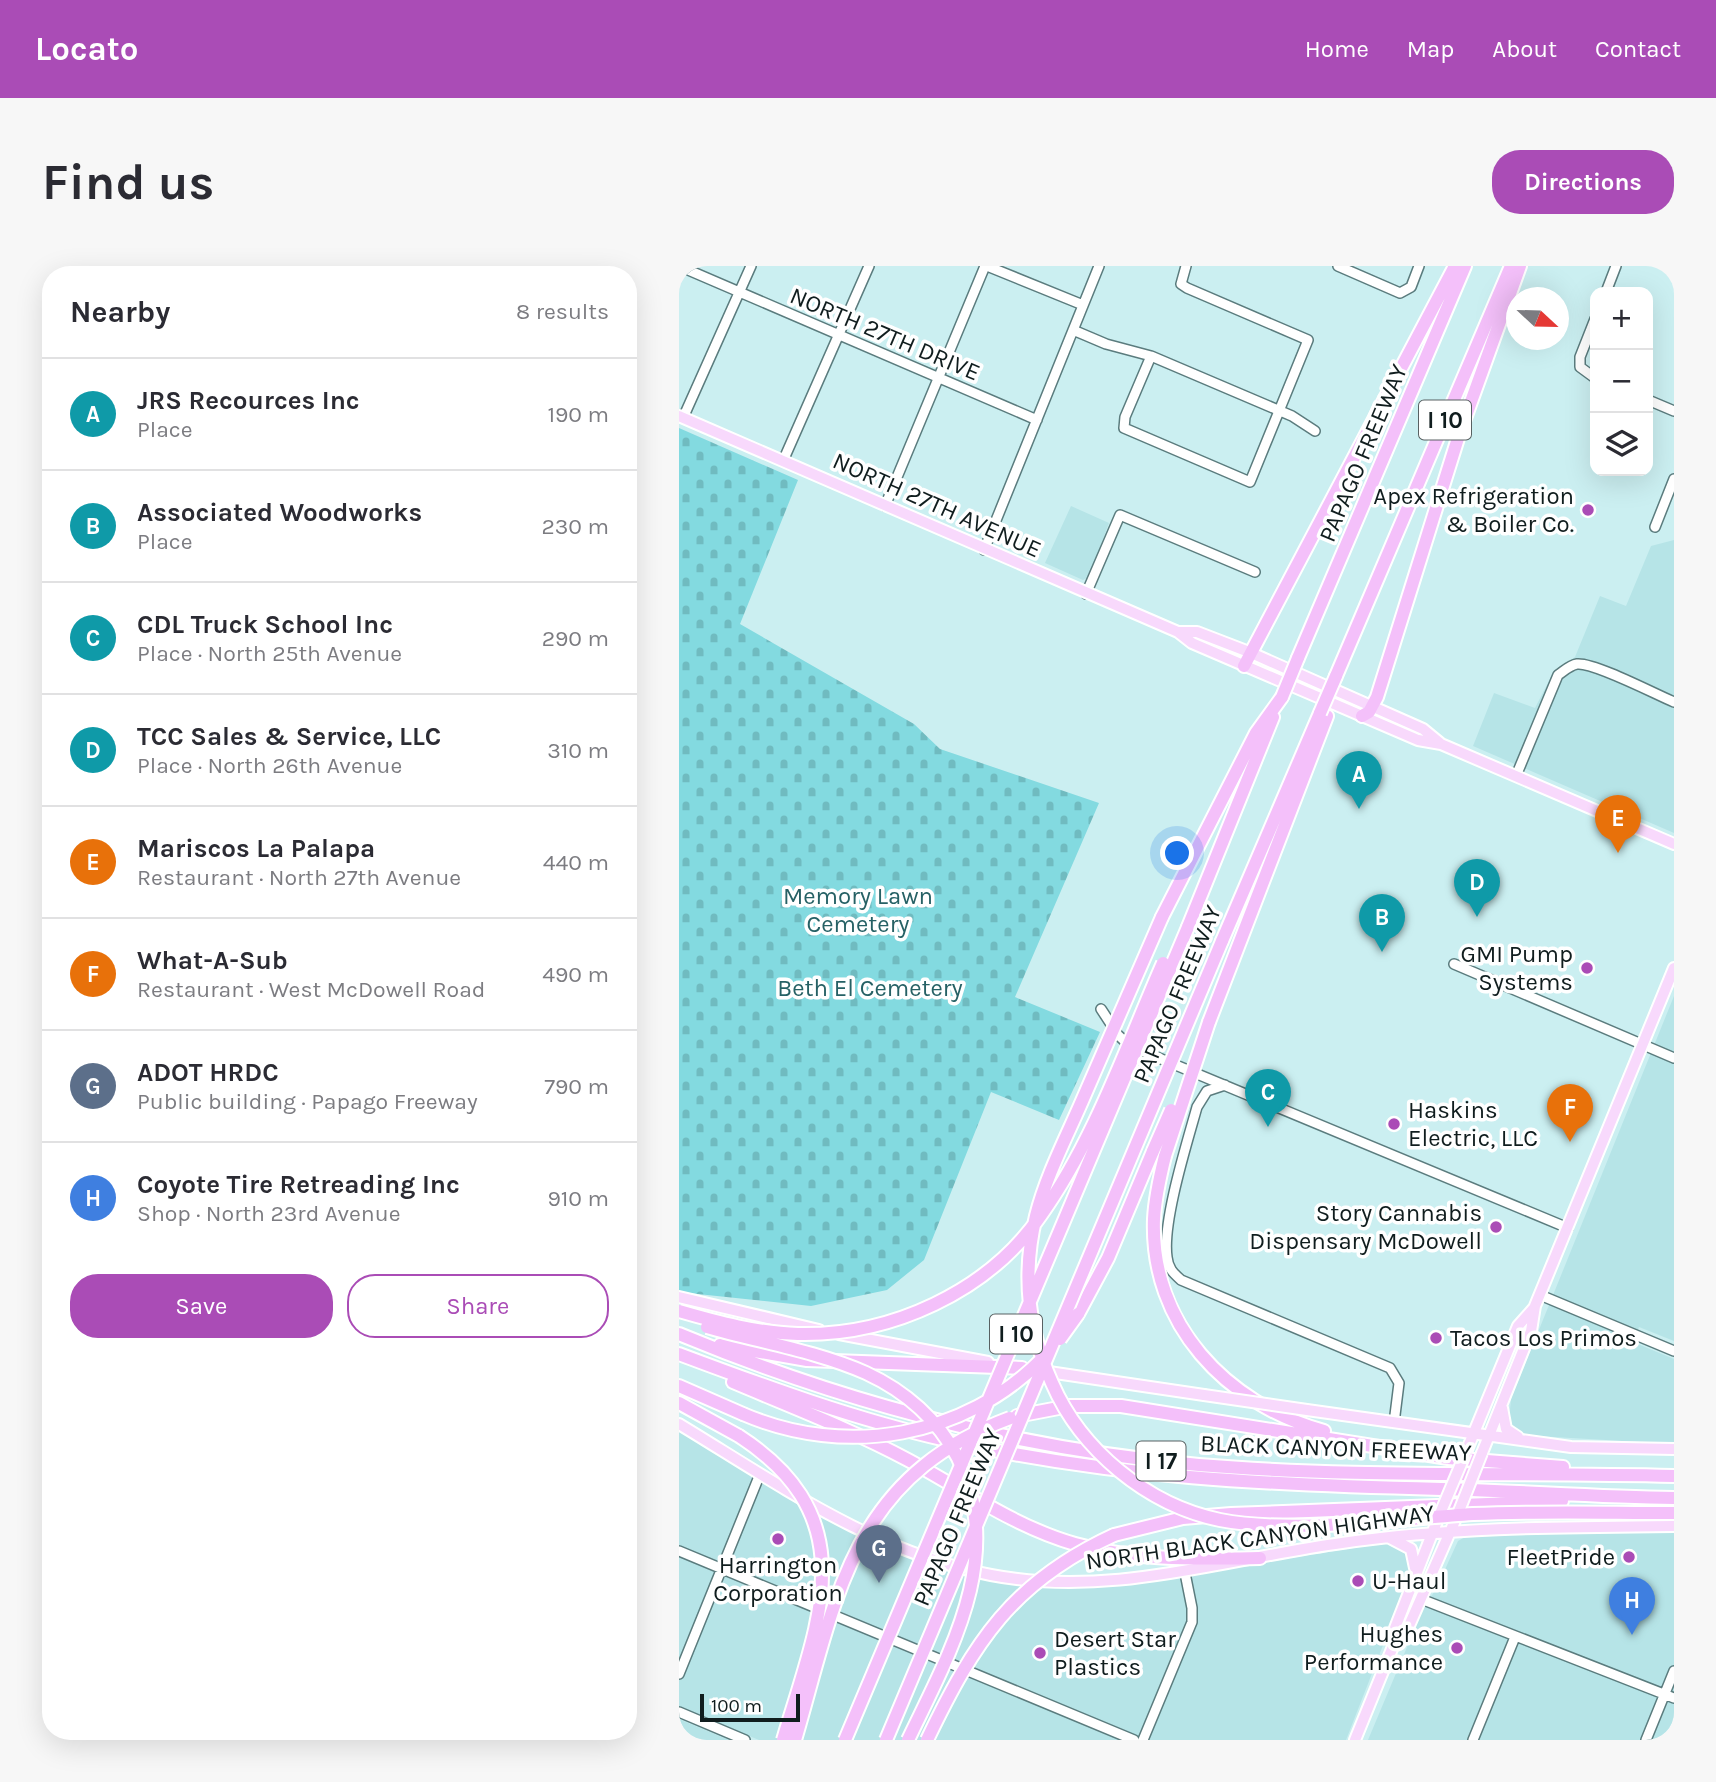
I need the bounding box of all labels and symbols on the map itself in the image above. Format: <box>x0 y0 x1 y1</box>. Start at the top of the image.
street label: NORTH 27TH DRIVE <box>786 281 984 387</box>
north arrow <box>1506 287 1569 350</box>
street label: PAPAGO FREEWAY <box>1313 360 1413 546</box>
road number: I 10 <box>1419 400 1471 440</box>
street label: NORTH 27TH AVENUE <box>829 446 1045 564</box>
place label: Apex Refrigeration & Boiler Co. <box>1373 482 1574 538</box>
marker: Apex Refrigeration & Boiler Co. <box>1580 502 1596 518</box>
pin: A <box>1336 751 1382 809</box>
pin: E <box>1595 795 1641 853</box>
your location <box>1160 836 1194 870</box>
pin: D <box>1454 859 1500 917</box>
park label: Memory Lawn Cemetery <box>783 882 933 938</box>
pin: B <box>1359 894 1405 952</box>
street label: PAPAGO FREEWAY <box>1127 901 1227 1087</box>
place label: GMI Pump Systems <box>1460 940 1573 996</box>
marker: GMI Pump Systems <box>1579 960 1595 976</box>
park label: Beth El Cemetery <box>777 974 963 1002</box>
pin: C <box>1245 1069 1291 1127</box>
pin: F <box>1547 1084 1593 1142</box>
place label: Haskins Electric, LLC <box>1408 1096 1538 1152</box>
marker: Haskins Electric, LLC <box>1386 1116 1402 1132</box>
place label: Story Cannabis Dispensary McDowell <box>1249 1199 1482 1255</box>
marker: Story Cannabis Dispensary McDowell <box>1488 1219 1504 1235</box>
road number: I 10 <box>990 1315 1042 1354</box>
place label: Tacos Los Primos <box>1450 1324 1637 1352</box>
marker: Tacos Los Primos <box>1428 1330 1444 1346</box>
street label: PAPAGO FREEWAY <box>907 1424 1007 1610</box>
street label: BLACK CANYON FREEWAY <box>1200 1429 1472 1467</box>
road number: I 17 <box>1137 1442 1185 1480</box>
street label: NORTH BLACK CANYON HIGHWAY <box>1084 1499 1436 1575</box>
pin: G <box>856 1525 902 1583</box>
marker: Harrington Corporation <box>770 1531 786 1547</box>
place label: FleetPride <box>1506 1543 1615 1571</box>
marker: FleetPride <box>1621 1549 1637 1565</box>
place label: Harrington Corporation <box>713 1551 843 1607</box>
place label: U-Haul <box>1372 1567 1447 1595</box>
marker: U-Haul <box>1350 1573 1366 1589</box>
pin: H <box>1609 1577 1655 1635</box>
place label: Hughes Performance <box>1304 1620 1443 1676</box>
place label: Desert Star Plastics <box>1054 1625 1176 1681</box>
marker: Hughes Performance <box>1449 1640 1465 1656</box>
marker: Desert Star Plastics <box>1032 1645 1048 1661</box>
scale bar <box>700 1691 800 1723</box>

